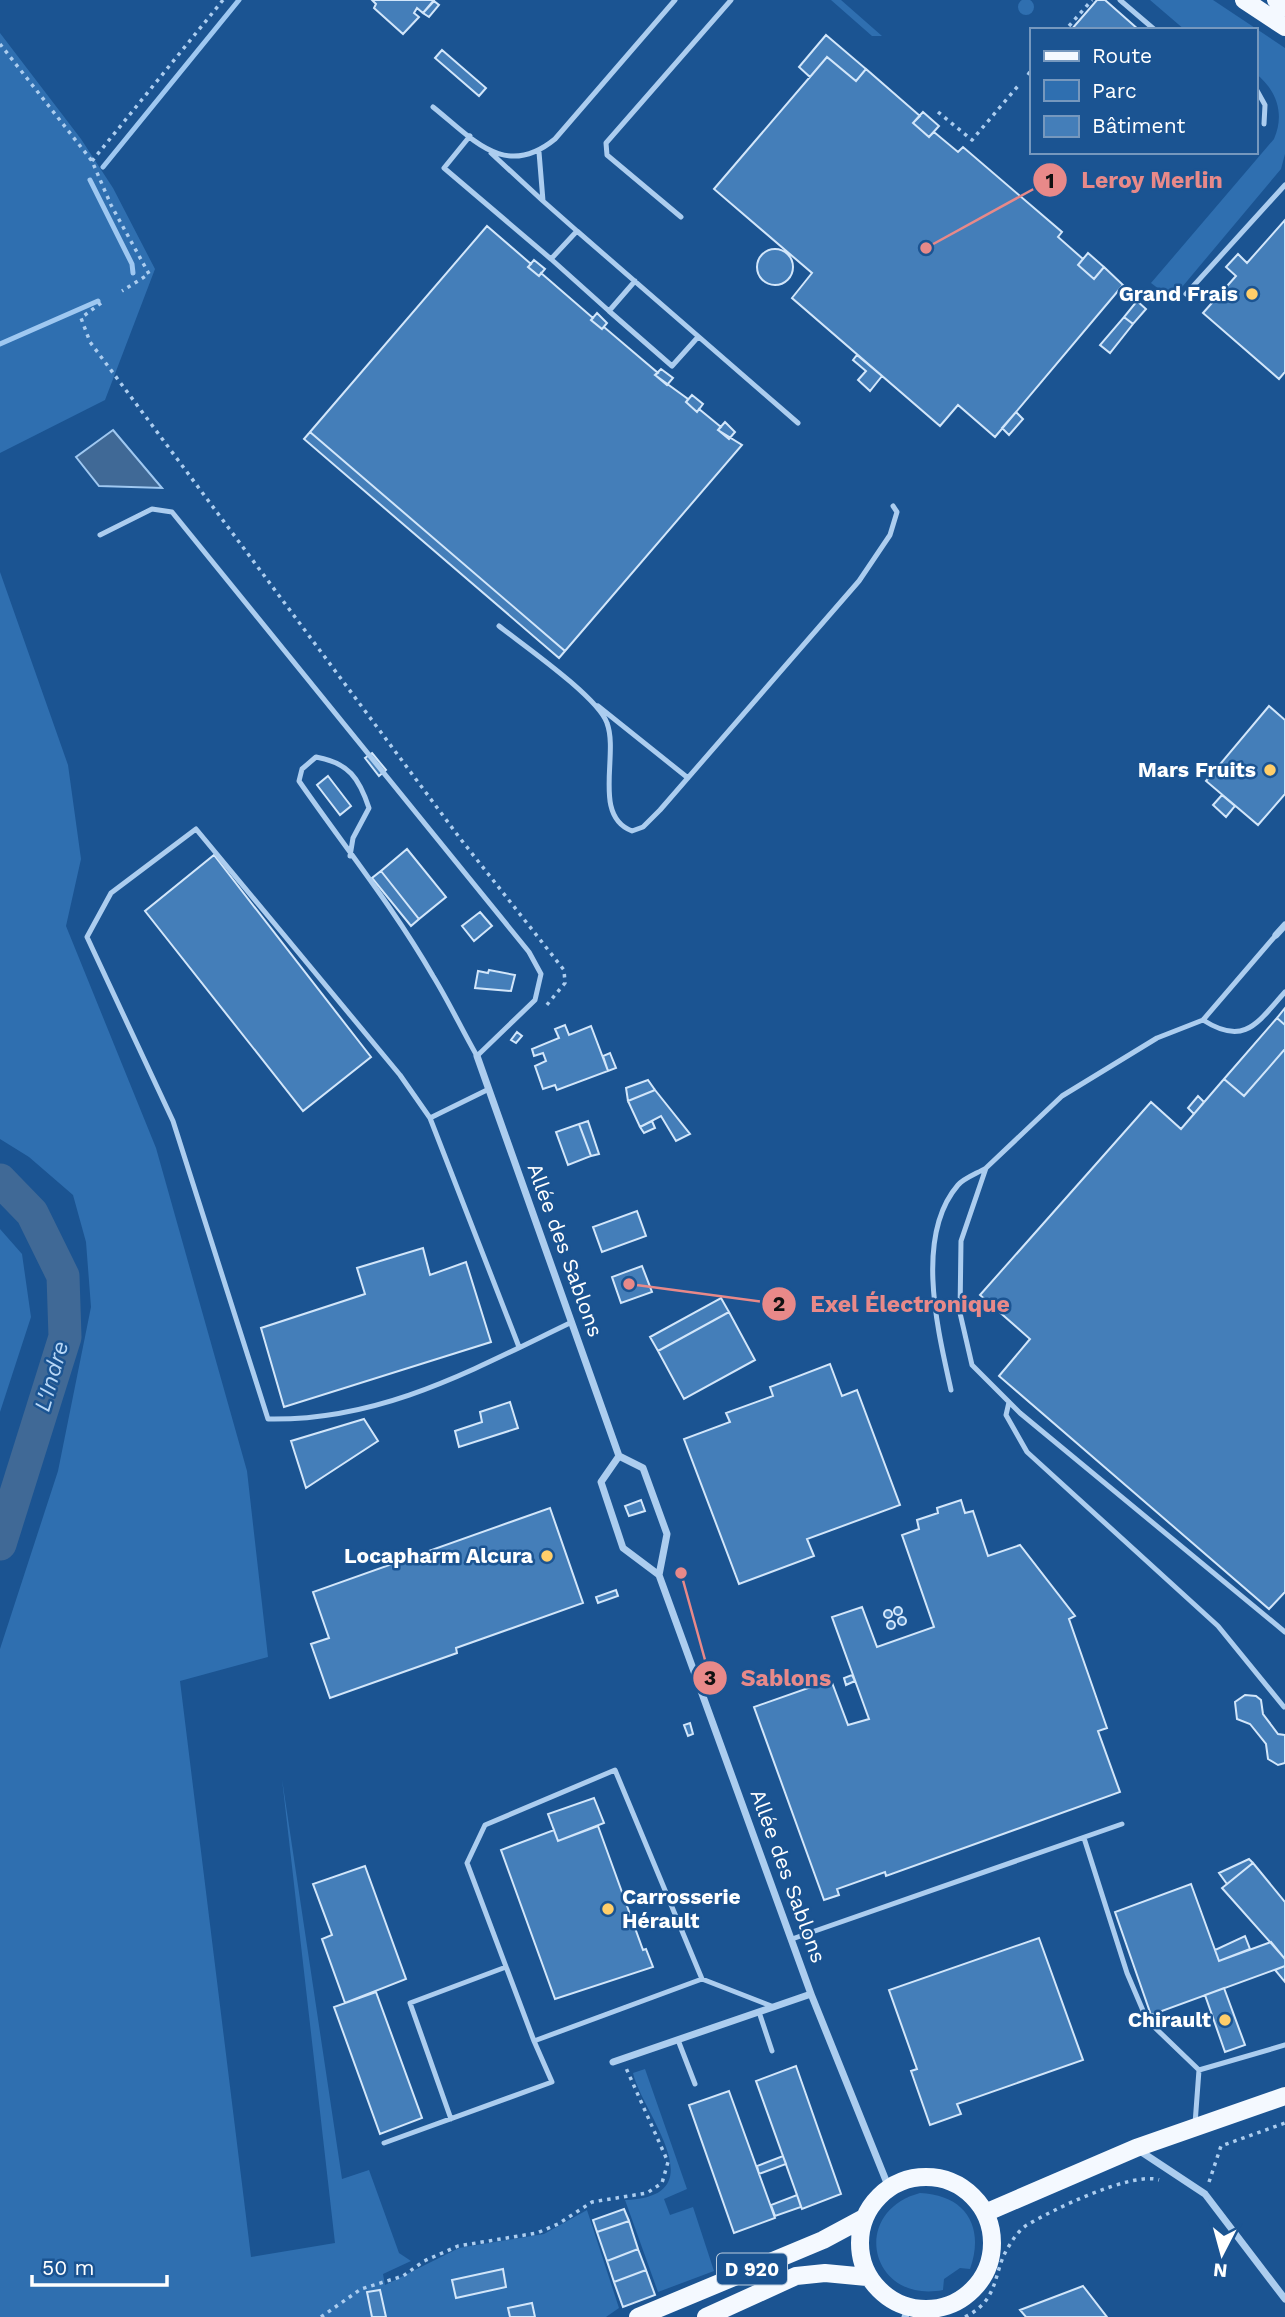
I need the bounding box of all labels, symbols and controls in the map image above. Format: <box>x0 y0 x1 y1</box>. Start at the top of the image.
legend <box>1030 28 1257 154</box>
text: Route <box>1092 43 1152 68</box>
text: Parc <box>1092 78 1137 103</box>
text: Bâtiment <box>1092 113 1186 138</box>
callout: Leroy Merlin <box>1032 158 1237 202</box>
text: Leroy Merlin <box>1081 167 1223 194</box>
text: 1 <box>1045 168 1055 193</box>
place label: Grand Frais <box>1119 281 1238 306</box>
marker: Grand Frais <box>1244 286 1260 302</box>
place label: Mars Fruits <box>1138 757 1256 782</box>
marker: Mars Fruits <box>1262 762 1278 778</box>
street label: Allée des Sablons <box>522 1160 609 1340</box>
callout: Exel Électronique <box>762 1282 1024 1326</box>
text: 2 <box>773 1291 785 1316</box>
text: Exel Électronique <box>810 1291 1010 1318</box>
water label: L'Indre <box>29 1338 74 1415</box>
place label: Locapharm Alcura <box>344 1543 534 1568</box>
marker: Locapharm Alcura <box>539 1548 555 1564</box>
callout: Sablons <box>692 1656 846 1700</box>
text: 3 <box>704 1665 716 1690</box>
text: Sablons <box>741 1665 831 1692</box>
street label: Allée des Sablons <box>745 1786 832 1966</box>
place label: Carrosserie Hérault <box>622 1884 741 1933</box>
marker: Carrosserie Hérault <box>600 1901 616 1917</box>
place label: Chirault <box>1128 2007 1211 2032</box>
marker: Chirault <box>1217 2012 1233 2028</box>
north arrow <box>1187 2219 1257 2289</box>
scale bar <box>32 2244 166 2288</box>
road number: D 920 <box>717 2254 787 2284</box>
text: 50 m <box>42 2255 94 2280</box>
text: N <box>1212 2258 1228 2283</box>

